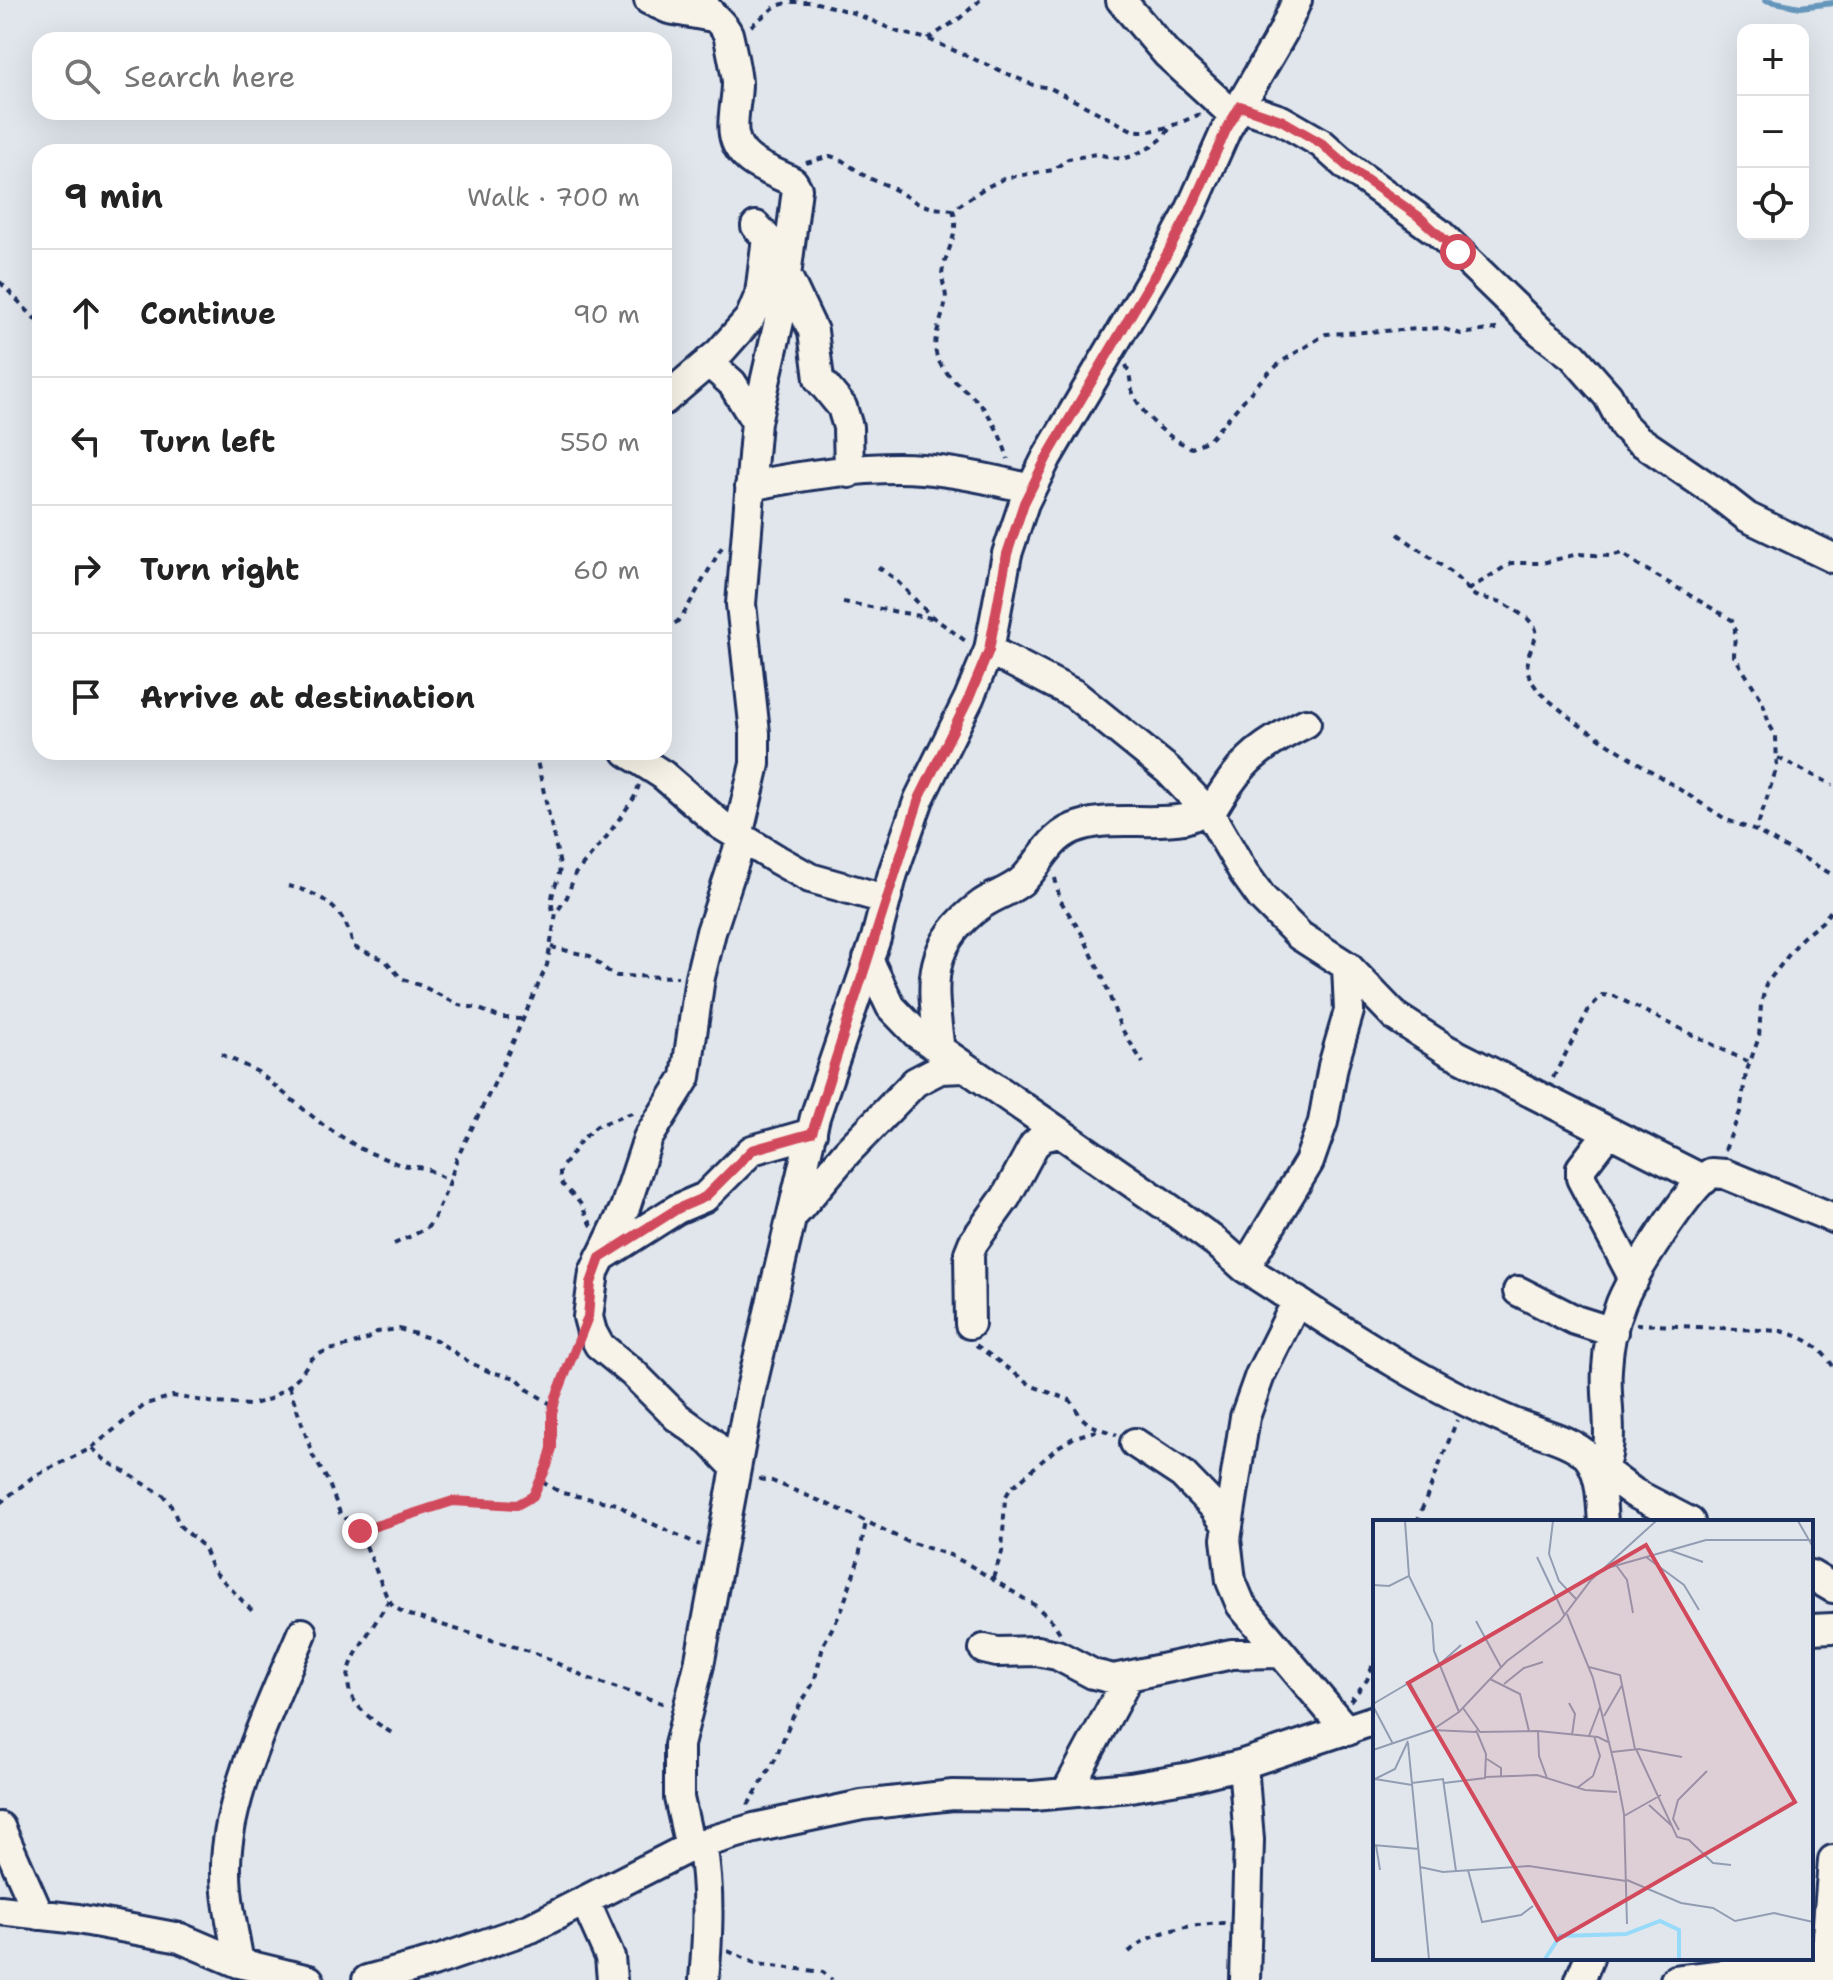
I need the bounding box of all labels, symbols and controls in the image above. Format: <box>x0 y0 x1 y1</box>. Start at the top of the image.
map controls <box>1737 24 1809 240</box>
button: + <box>1737 24 1809 96</box>
search box <box>32 32 672 120</box>
icon: search <box>60 54 104 98</box>
text: Search here <box>124 56 295 97</box>
button: − <box>1737 96 1809 168</box>
button: locate <box>1737 168 1809 240</box>
text: 9 min <box>64 173 163 219</box>
text: Walk · 700 m <box>467 179 640 214</box>
route start <box>1440 234 1476 270</box>
icon: ahead <box>64 291 108 335</box>
text: Continue <box>140 293 276 334</box>
text: 90 m <box>573 296 640 331</box>
icon: left <box>64 419 108 463</box>
text: Turn left <box>140 421 275 462</box>
text: 550 m <box>560 424 640 459</box>
icon: right <box>64 547 108 591</box>
text: Turn right <box>140 549 299 590</box>
text: 60 m <box>573 552 640 587</box>
icon: arrive <box>64 675 108 719</box>
text: Arrive at destination <box>140 677 475 718</box>
route end <box>342 1513 378 1549</box>
inset map <box>1373 1520 1813 1960</box>

